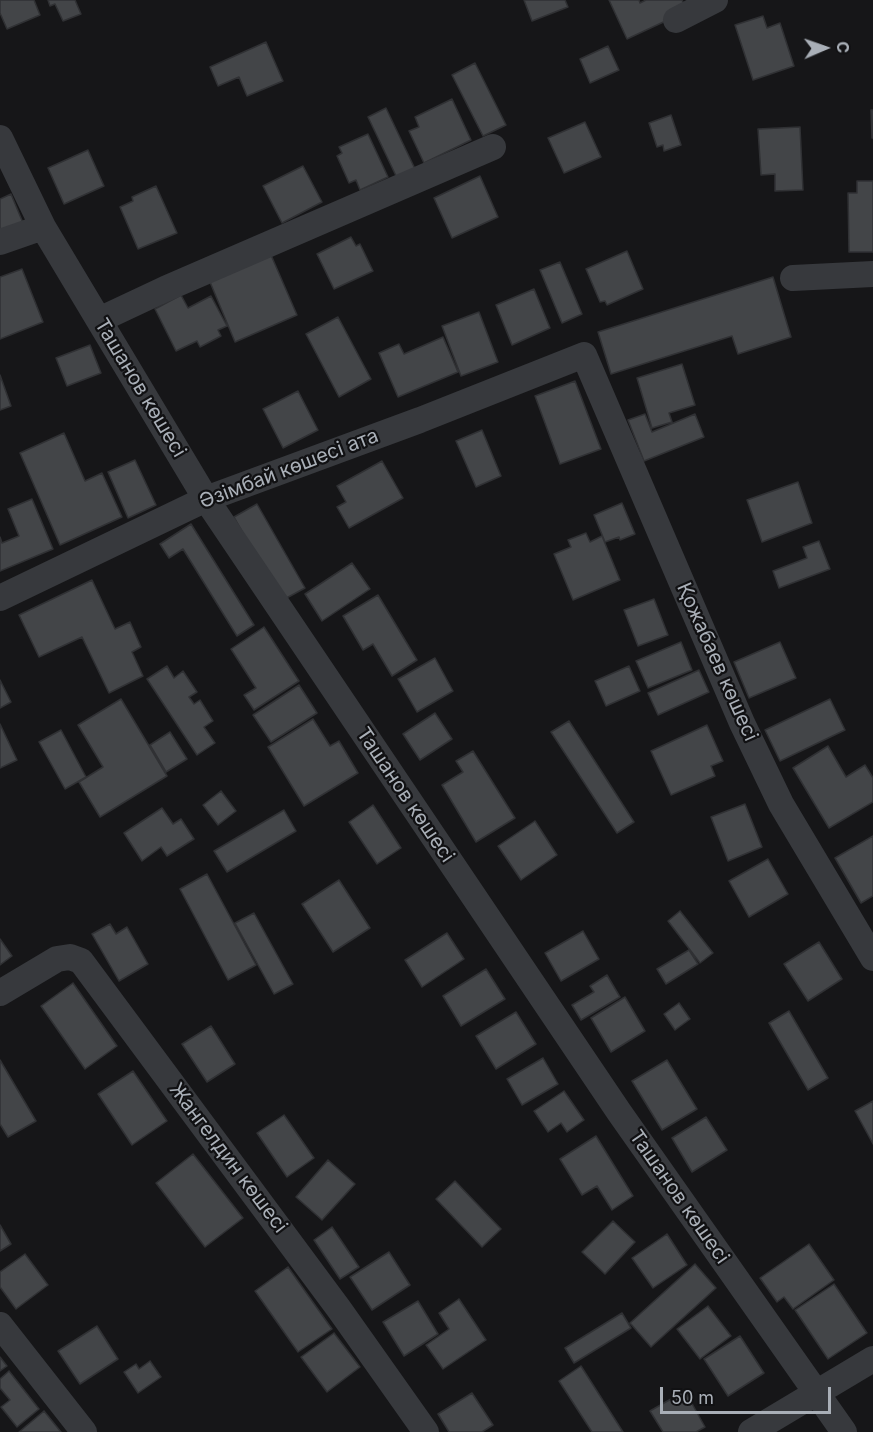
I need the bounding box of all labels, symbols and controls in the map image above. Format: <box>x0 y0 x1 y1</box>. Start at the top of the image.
north arrow <box>795 18 855 78</box>
text: С <box>833 41 853 54</box>
street label: Ташанов көшесі <box>89 314 191 462</box>
street label: Әзімбай көшесі ата <box>196 424 382 514</box>
street label: Қожабаев көшесі <box>671 579 763 745</box>
street label: Ташанов көшесі <box>351 723 459 867</box>
street label: Жангелдин көшесі <box>164 1078 292 1238</box>
street label: Ташанов көшесі <box>624 1125 734 1269</box>
scale bar <box>663 1375 834 1413</box>
text: 50 m <box>671 1387 714 1408</box>

